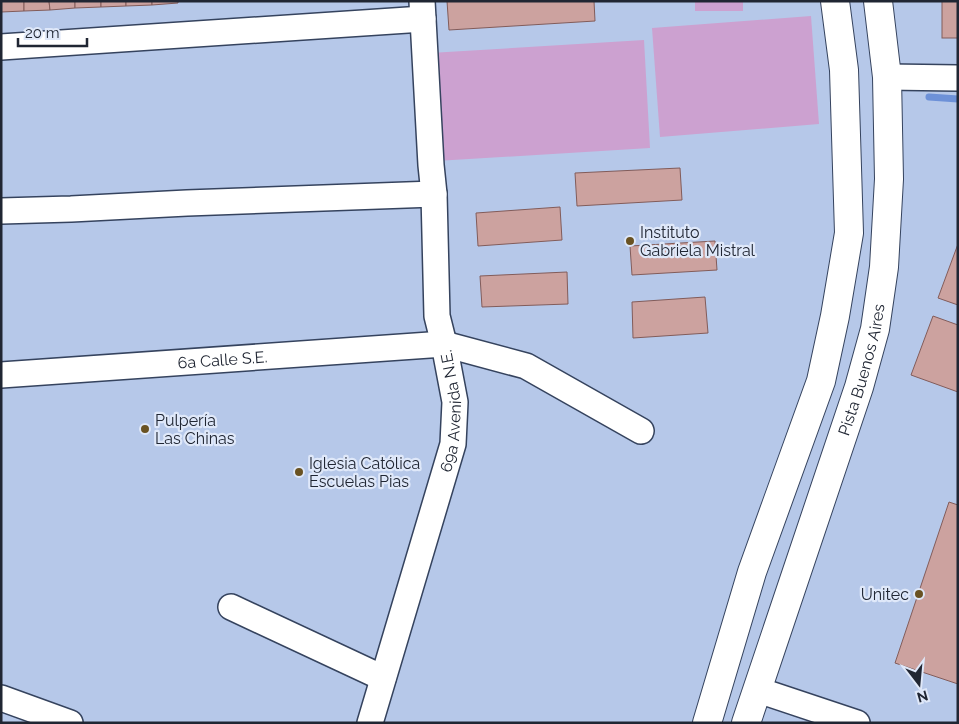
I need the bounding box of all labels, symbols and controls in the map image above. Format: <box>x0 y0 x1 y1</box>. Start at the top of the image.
scale bar <box>18 15 86 47</box>
text: 20 m <box>25 24 60 42</box>
place label: Instituto Gabriela Mistral <box>640 223 756 260</box>
marker: Instituto Gabriela Mistral <box>624 235 636 247</box>
street label: Pista Buenos Aires <box>834 302 889 438</box>
street label: 6a Calle S.E. <box>177 347 268 373</box>
street label: 69a Avenida N.E. <box>436 349 465 474</box>
place label: Pulpería Las Chinas <box>155 411 235 448</box>
marker: Pulpería Las Chinas <box>139 423 151 435</box>
place label: Iglesia Católica Escuelas Pias <box>309 454 420 491</box>
marker: Iglesia Católica Escuelas Pias <box>293 466 305 478</box>
place label: Unitec <box>861 585 909 604</box>
marker: Unitec <box>913 588 925 600</box>
north arrow <box>894 659 944 709</box>
text: N <box>915 687 930 706</box>

